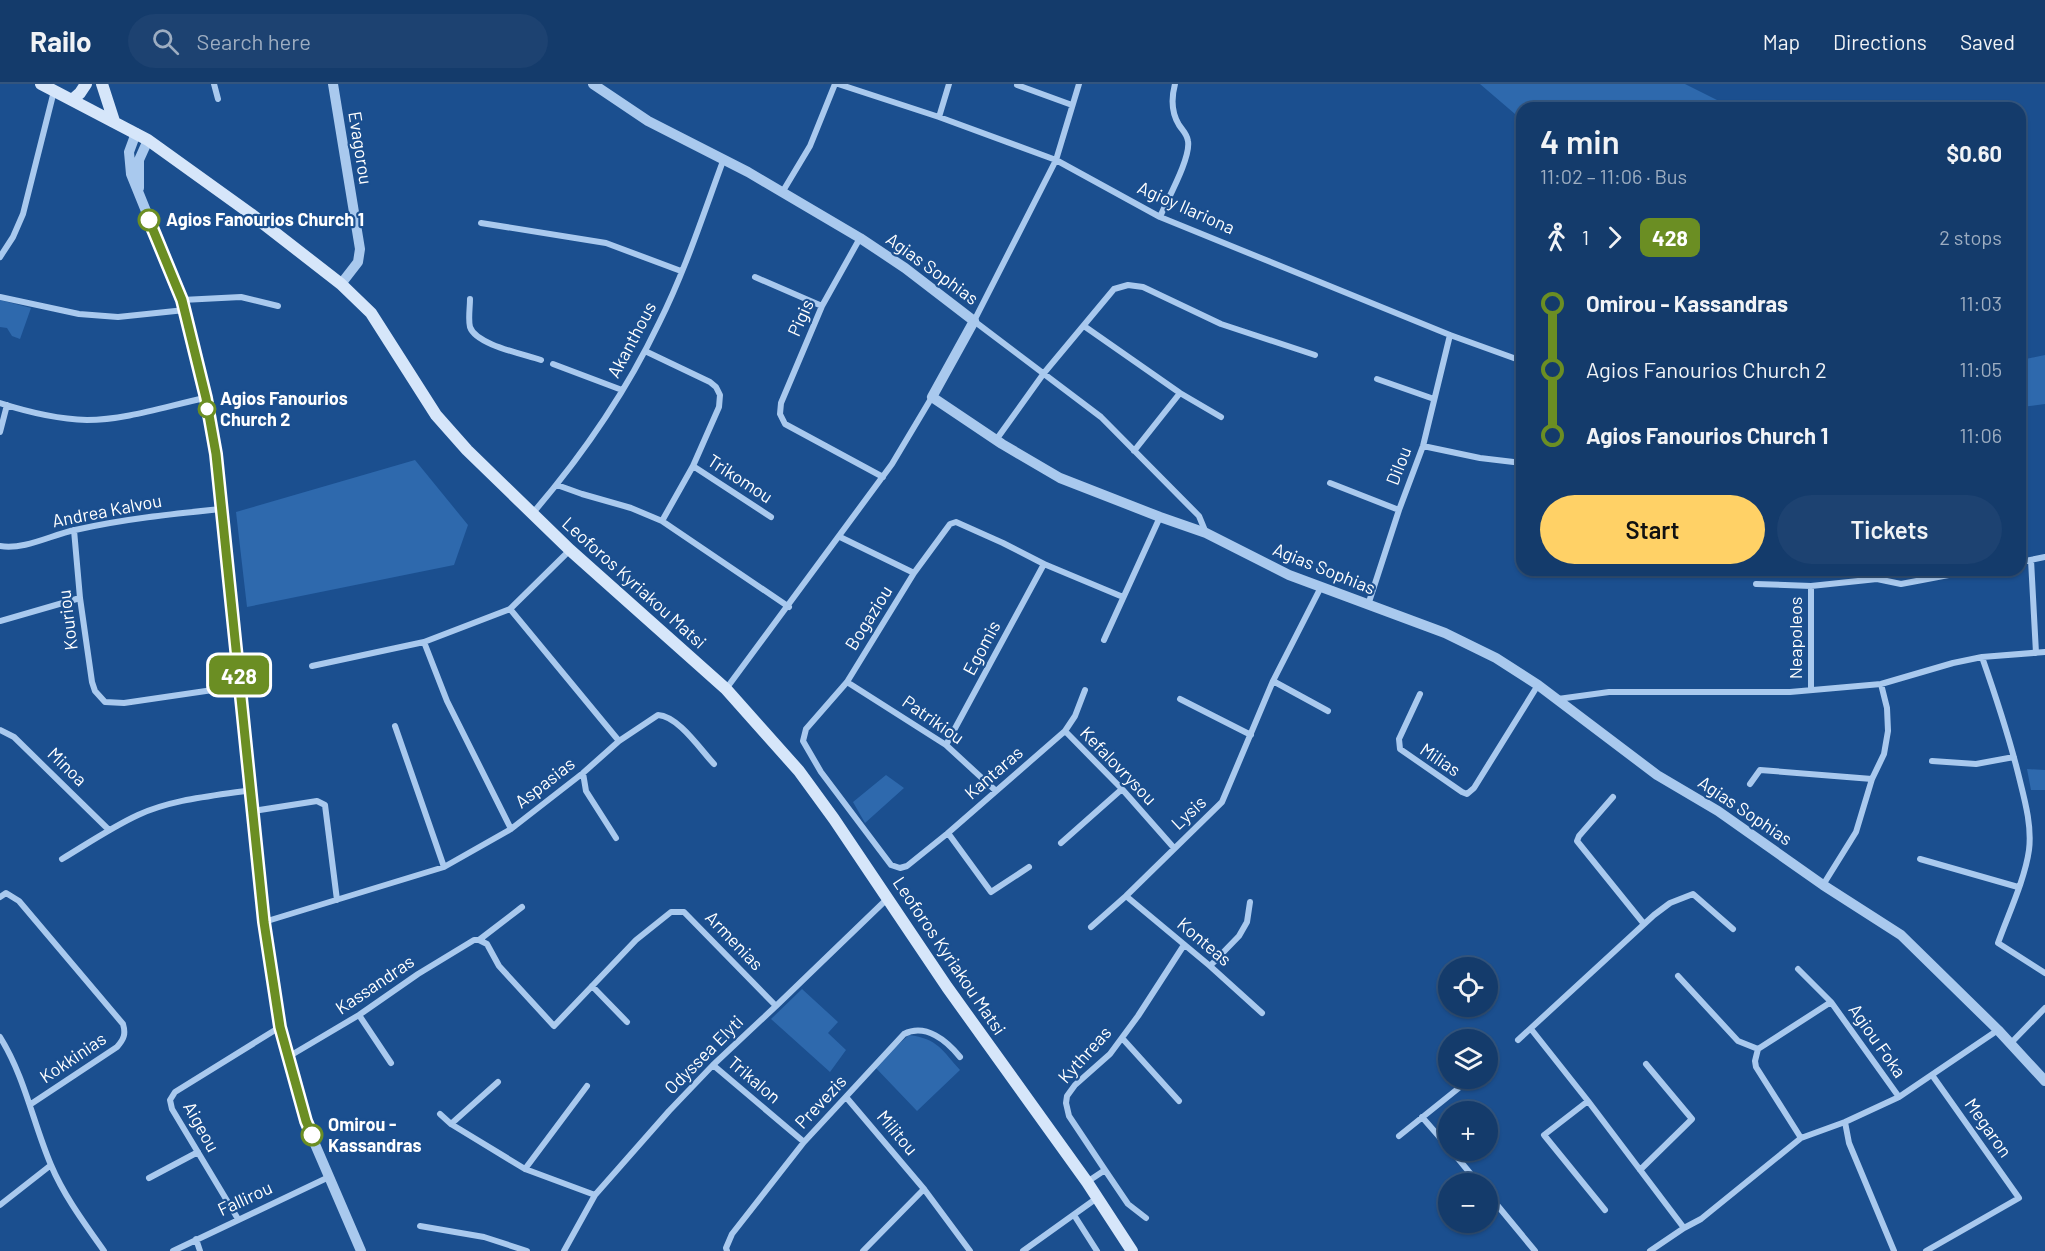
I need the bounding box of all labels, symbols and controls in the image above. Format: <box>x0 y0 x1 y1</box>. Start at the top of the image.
search box <box>128 14 548 68</box>
text: Railo <box>30 24 92 58</box>
icon: search <box>149 25 182 58</box>
text: Search here <box>197 28 311 54</box>
text: Map <box>1763 29 1800 54</box>
text: Directions <box>1833 29 1927 54</box>
text: Saved <box>1960 29 2015 54</box>
street label: Evagorou <box>344 110 378 186</box>
text: 4 min <box>1540 121 1620 161</box>
text: $0.60 <box>1947 140 2002 166</box>
text: 11:02 – 11:06 · Bus <box>1540 164 1687 188</box>
street label: Agioy Ilariona <box>1134 176 1238 238</box>
place label: Agios Fanourios Church 1 <box>166 208 364 230</box>
marker: Agios Fanourios Church 1 <box>138 209 160 231</box>
icon: walk <box>1540 221 1573 254</box>
icon: forward <box>1598 221 1631 254</box>
text: 1 <box>1582 225 1589 249</box>
text: 428 <box>1652 225 1688 250</box>
text: 2 stops <box>1939 225 2002 249</box>
street label: Agias Sophias <box>882 227 983 309</box>
text: Omirou - Kassandras <box>1586 290 1788 316</box>
text: 11:03 <box>1960 291 2002 315</box>
street label: Pigis <box>782 296 818 339</box>
street label: Akanthous <box>602 298 660 381</box>
text: Agios Fanourios Church 2 <box>1586 356 1827 382</box>
text: 11:05 <box>1960 357 2002 381</box>
place label: Agios Fanourios Church 2 <box>220 387 348 430</box>
marker: Agios Fanourios Church 2 <box>198 400 216 418</box>
text: Agios Fanourios Church 1 <box>1586 422 1828 448</box>
text: 11:06 <box>1960 423 2002 447</box>
street label: Dilou <box>1381 443 1415 488</box>
street label: Trikomou <box>704 449 777 507</box>
street label: Andrea Kalvou <box>50 489 163 531</box>
button: Start <box>1540 495 1765 564</box>
button: Tickets <box>1777 495 2002 564</box>
street label: Leoforos Kyriakou Matsi <box>558 512 711 653</box>
street label: Agias Sophias <box>1270 538 1379 599</box>
street label: Bogaziou <box>840 581 897 654</box>
street label: Kouriou <box>52 589 82 652</box>
street label: Neapoleos <box>1784 597 1806 679</box>
street label: Egomis <box>958 617 1005 679</box>
line badge: 428 <box>204 656 274 694</box>
text: 428 <box>221 663 257 688</box>
street label: Patrikiou <box>898 690 969 748</box>
street label: Kefalovrysou <box>1076 722 1162 809</box>
street label: Milias <box>1416 738 1465 781</box>
street label: Kantaras <box>960 741 1027 804</box>
street label: Minoa <box>43 742 92 790</box>
street label: Aspasias <box>510 752 579 812</box>
street label: Agias Sophias <box>1694 771 1797 850</box>
street label: Lysis <box>1166 791 1210 834</box>
street label: Leoforos Kyriakou Matsi <box>889 872 1011 1039</box>
street label: Armenias <box>701 906 768 975</box>
street label: Konteas <box>1173 912 1236 970</box>
street label: Kassandras <box>331 950 418 1019</box>
map controls <box>1438 957 1498 1233</box>
button: locate <box>1438 957 1498 1017</box>
street label: Agiou Foka <box>1844 999 1911 1082</box>
street label: Odyssea Elyti <box>659 1010 747 1098</box>
street label: Kythreas <box>1053 1021 1116 1087</box>
street label: Kokkinias <box>35 1027 110 1087</box>
button: layers <box>1438 1029 1498 1089</box>
street label: Trikalon <box>724 1051 786 1108</box>
street label: Prevezis <box>790 1070 851 1133</box>
street label: Megaron <box>1961 1094 2017 1161</box>
street label: Aigeou <box>179 1097 225 1156</box>
button: + <box>1438 1101 1498 1161</box>
street label: Militou <box>873 1105 923 1159</box>
place label: Omirou - Kassandras <box>328 1113 422 1156</box>
marker: Omirou - Kassandras <box>301 1124 323 1146</box>
button: − <box>1438 1173 1498 1233</box>
street label: Fallirou <box>214 1176 275 1220</box>

